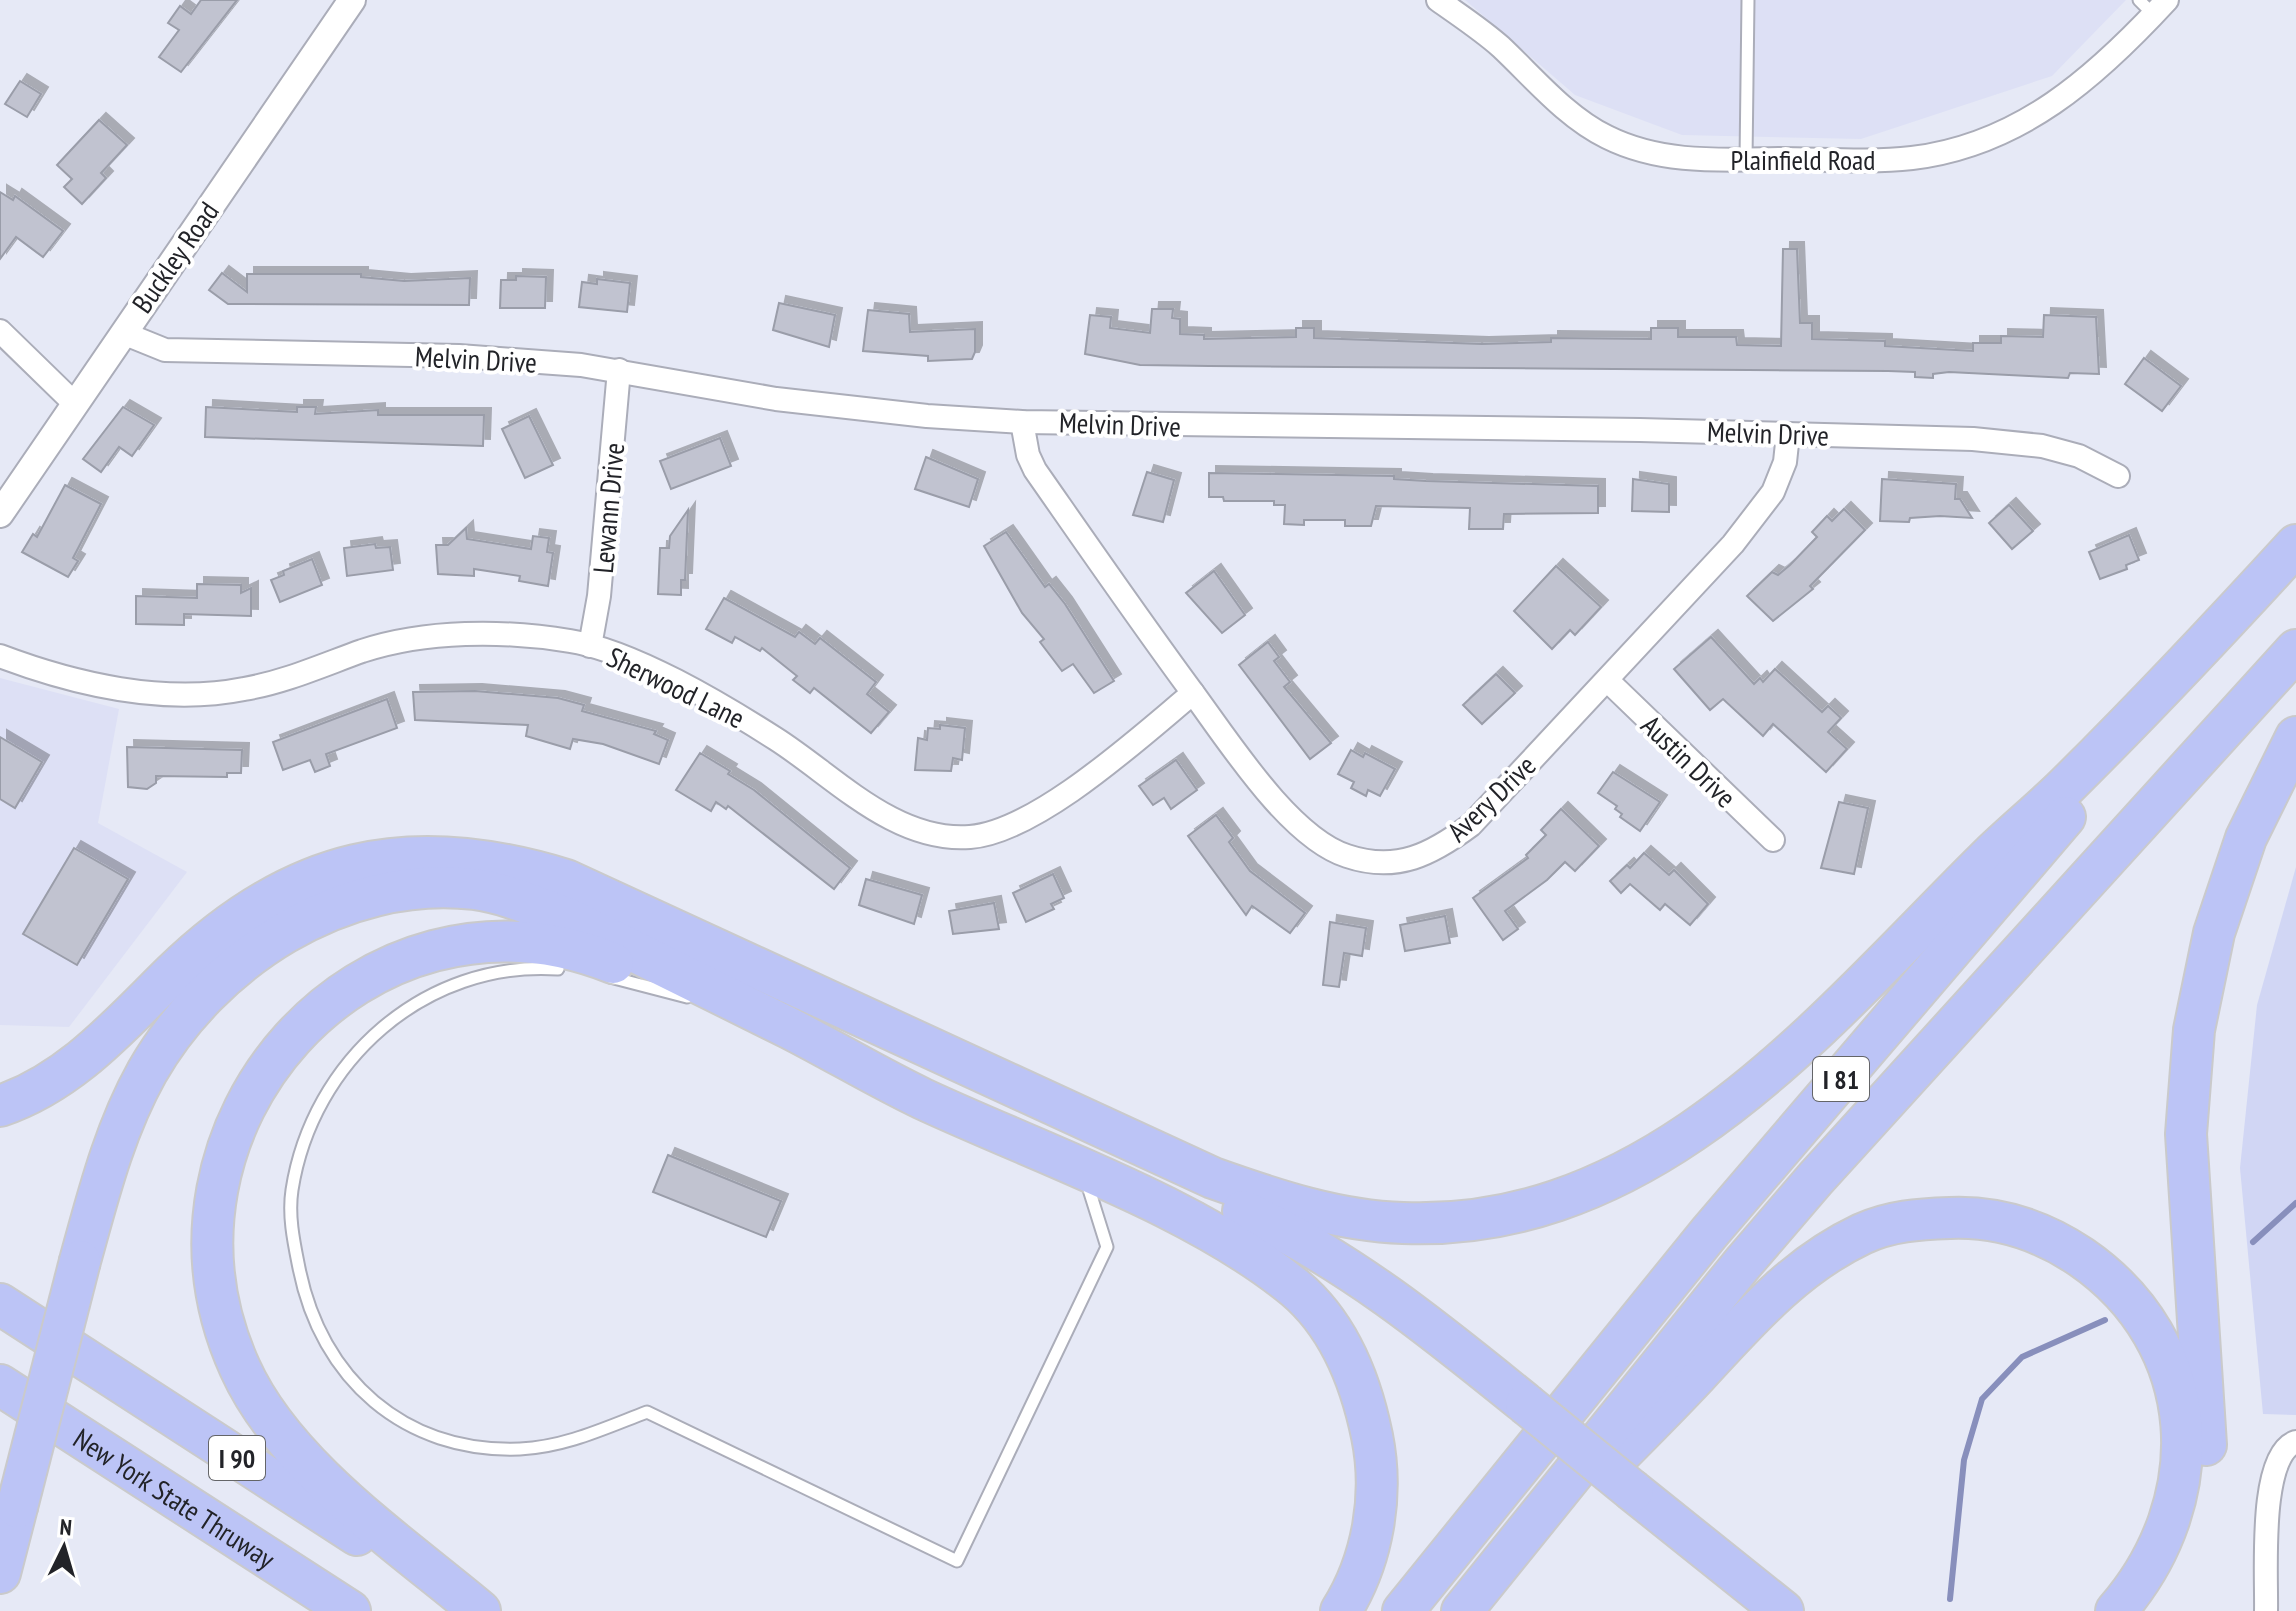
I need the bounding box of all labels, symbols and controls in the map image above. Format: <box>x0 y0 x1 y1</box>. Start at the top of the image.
street label: Plainfield Road <box>1731 141 1875 178</box>
street label: Buckley Road <box>123 194 227 320</box>
street label: Melvin Drive <box>414 337 538 381</box>
street label: Melvin Drive <box>1058 403 1182 445</box>
street label: Melvin Drive <box>1706 412 1830 454</box>
street label: Lewann Drive <box>584 441 632 575</box>
street label: Sherwood Lane <box>601 638 751 736</box>
street label: Austin Drive <box>1634 707 1744 815</box>
street label: Avery Drive <box>1439 747 1543 849</box>
road number: I 81 <box>1813 1057 1869 1101</box>
street label: New York State Thruway <box>67 1420 283 1576</box>
road number: I 90 <box>209 1436 265 1480</box>
north arrow <box>24 1507 104 1587</box>

